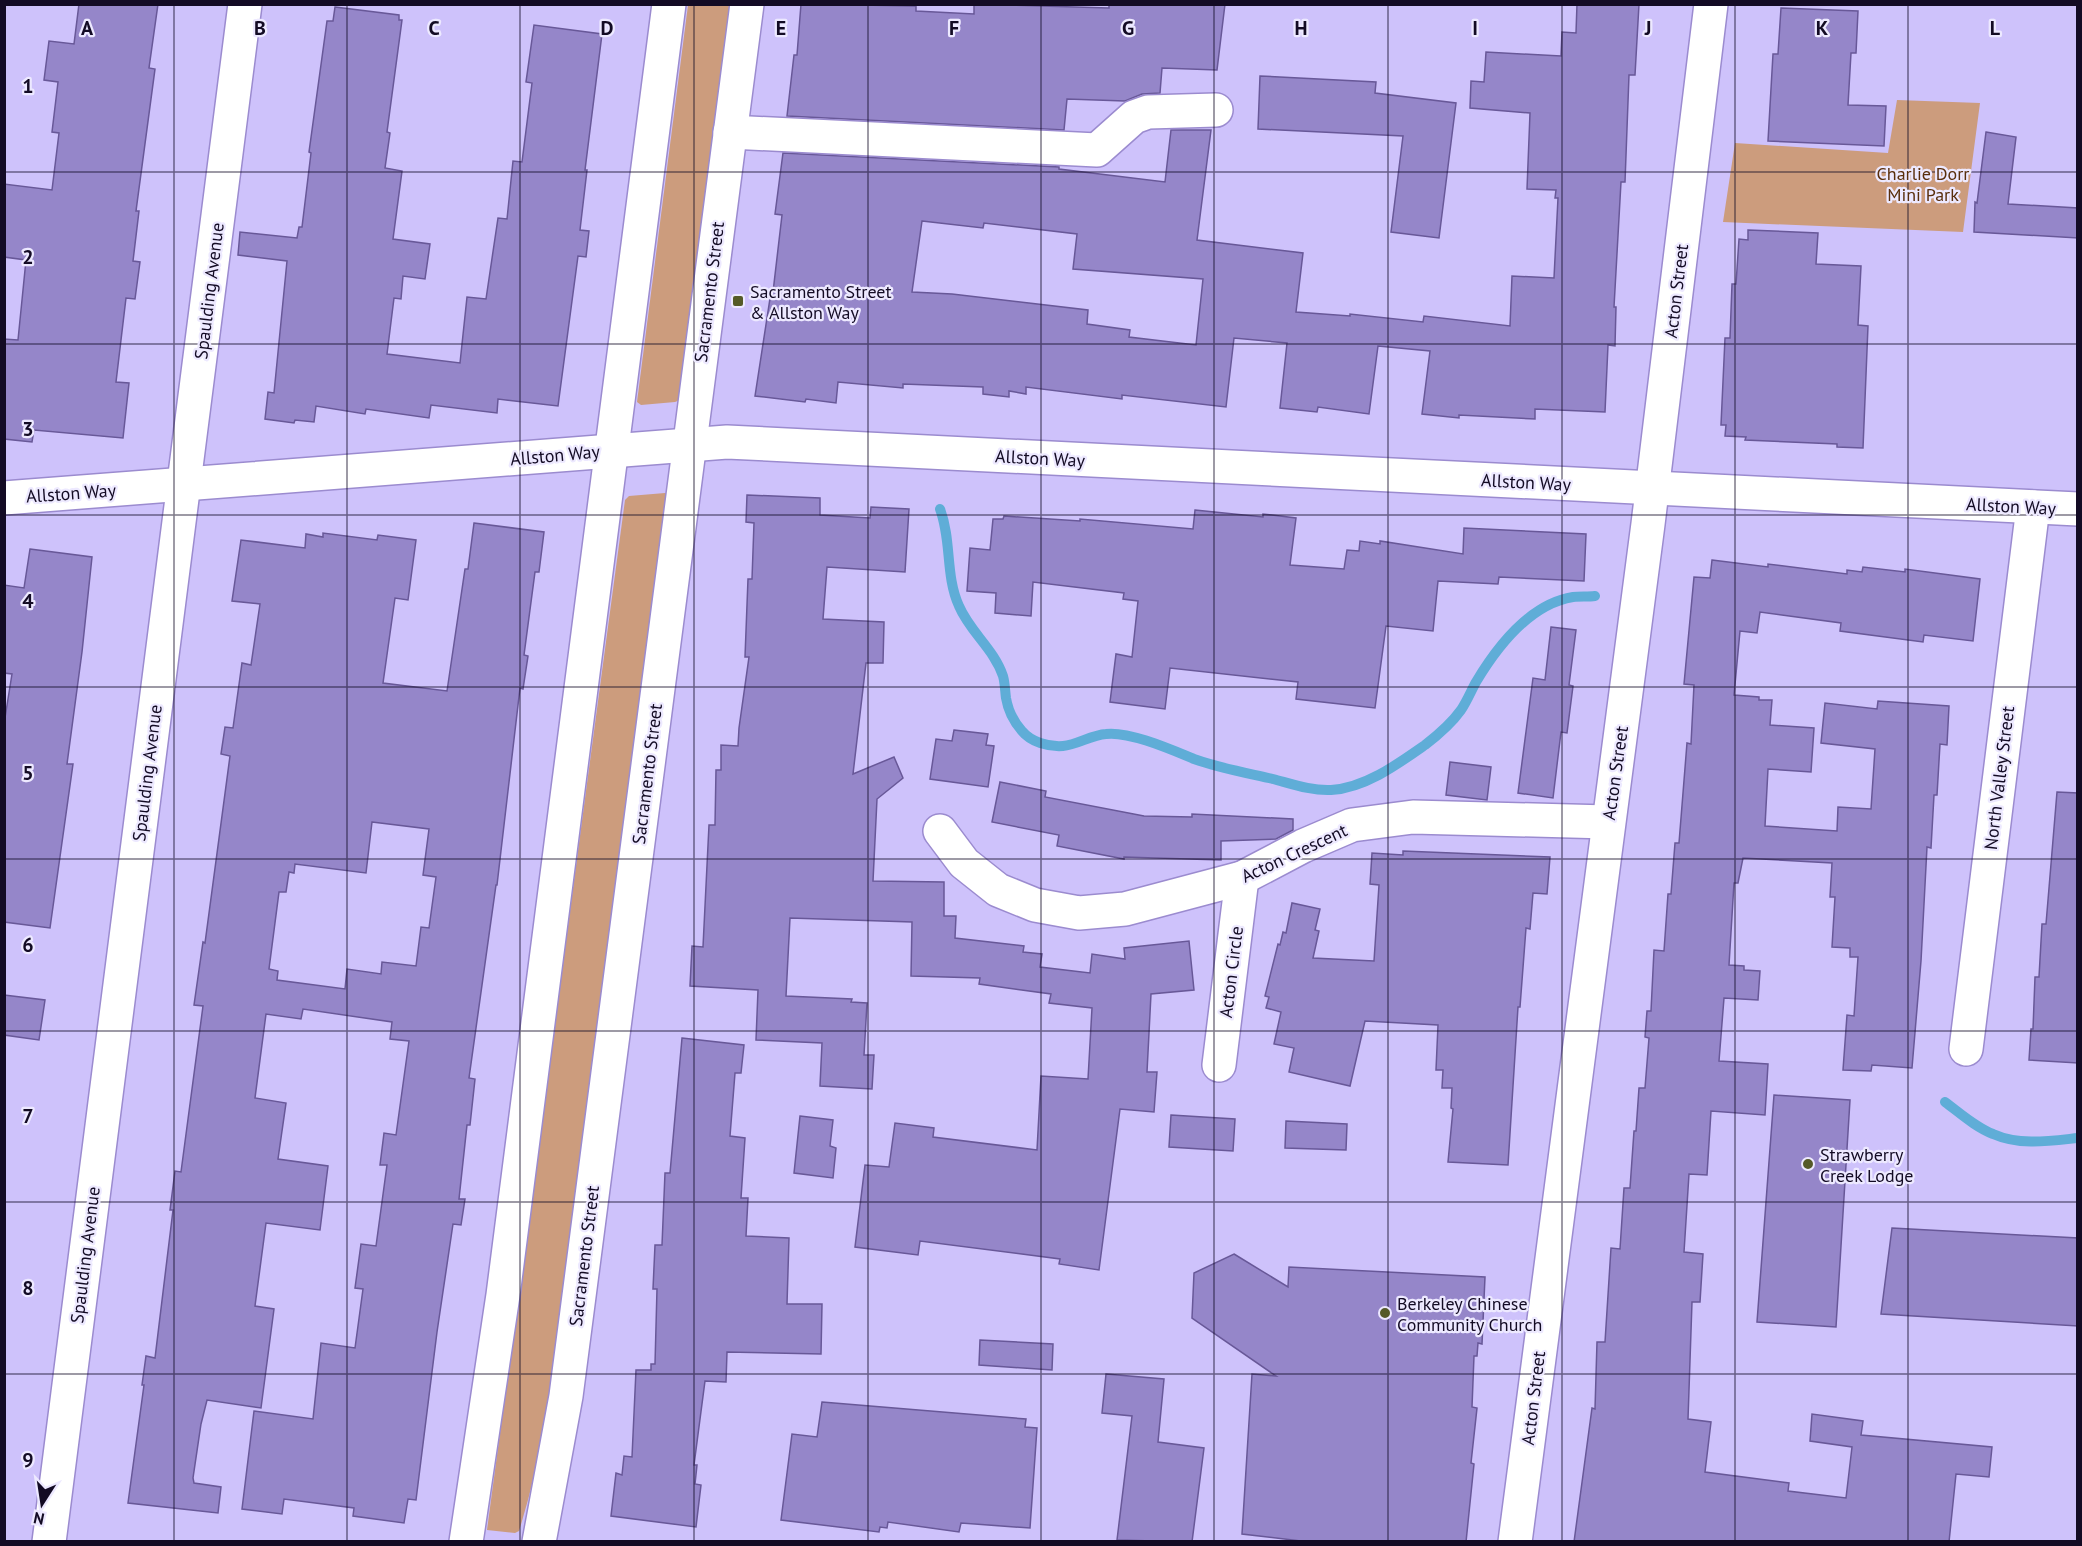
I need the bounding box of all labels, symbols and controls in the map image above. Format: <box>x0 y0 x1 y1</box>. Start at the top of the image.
text: A <box>81 15 94 41</box>
text: B <box>254 15 266 41</box>
text: C <box>428 15 440 41</box>
text: D <box>601 15 614 41</box>
text: E <box>776 15 786 41</box>
text: F <box>949 15 959 41</box>
text: G <box>1122 15 1134 41</box>
text: H <box>1294 15 1308 41</box>
text: I <box>1472 15 1478 41</box>
text: J <box>1644 15 1651 41</box>
text: K <box>1816 15 1829 41</box>
text: L <box>1990 15 2001 41</box>
text: 1 <box>22 73 34 99</box>
park label: Charlie Dorr Mini Park <box>1877 162 1969 206</box>
street label: Sacramento Street <box>689 220 729 364</box>
street label: Spaulding Avenue <box>189 221 229 361</box>
street label: Acton Street <box>1659 243 1693 339</box>
text: 2 <box>22 244 34 270</box>
place label: Sacramento Street & Allston Way <box>750 280 892 324</box>
marker: Sacramento Street & Allston Way <box>731 294 745 308</box>
text: 3 <box>22 416 34 442</box>
street label: Allston Way <box>509 440 601 470</box>
street label: Allston Way <box>994 444 1086 472</box>
street label: Allston Way <box>1480 468 1572 496</box>
street label: Allston Way <box>25 478 117 508</box>
street label: Allston Way <box>1965 492 2057 520</box>
text: 4 <box>22 588 34 614</box>
street label: Sacramento Street <box>627 702 667 846</box>
street label: Spaulding Avenue <box>127 703 167 843</box>
street label: North Valley Street <box>1979 705 2019 851</box>
street label: Acton Street <box>1597 725 1633 821</box>
text: 5 <box>22 760 34 786</box>
street label: Acton Crescent <box>1237 818 1351 888</box>
street label: Acton Circle <box>1214 925 1248 1019</box>
text: 6 <box>22 932 34 958</box>
text: 7 <box>22 1103 34 1129</box>
place label: Strawberry Creek Lodge <box>1820 1143 1913 1187</box>
marker: Strawberry Creek Lodge <box>1801 1157 1815 1171</box>
street label: Sacramento Street <box>564 1184 604 1328</box>
street label: Spaulding Avenue <box>65 1185 105 1325</box>
text: 8 <box>22 1275 34 1301</box>
place label: Berkeley Chinese Community Church <box>1397 1292 1542 1336</box>
marker: Berkeley Chinese Community Church <box>1378 1306 1392 1320</box>
street label: Acton Street <box>1516 1350 1550 1446</box>
text: 9 <box>22 1447 34 1473</box>
north arrow <box>12 1474 72 1534</box>
text: N <box>32 1508 46 1530</box>

